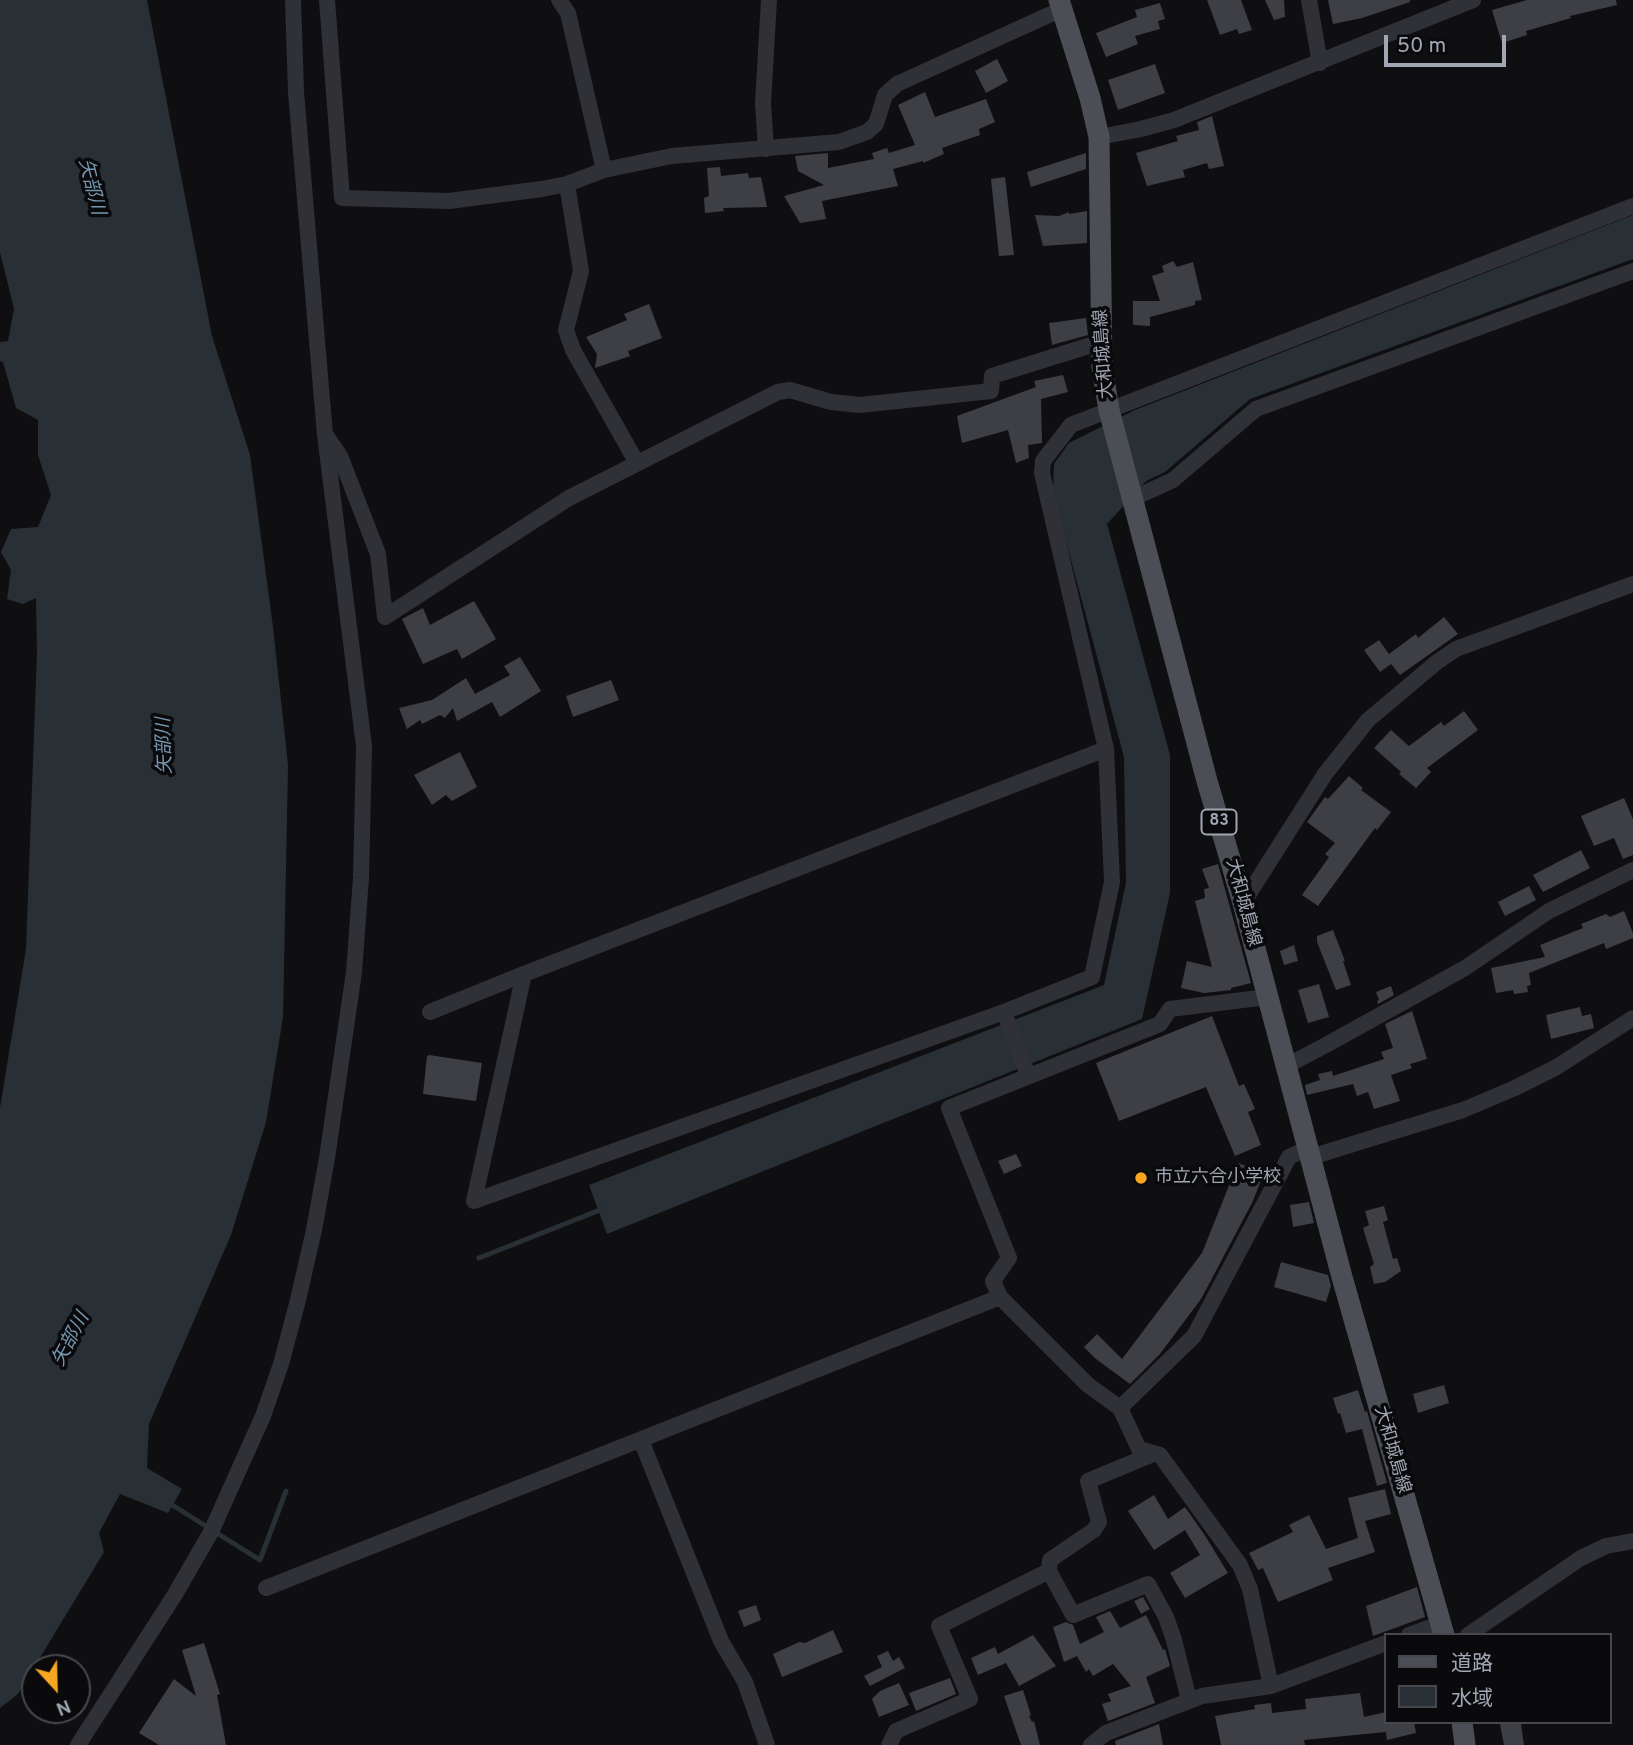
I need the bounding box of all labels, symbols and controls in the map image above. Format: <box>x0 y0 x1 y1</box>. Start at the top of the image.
scale bar <box>1388 21 1510 65</box>
text: 50 m <box>1397 33 1446 60</box>
water label: 矢部川 <box>72 157 108 217</box>
street label: 大和城島線 <box>1091 308 1119 400</box>
water label: 矢部川 <box>154 717 178 775</box>
road number: 83 <box>1202 810 1236 834</box>
street label: 大和城島線 <box>1220 857 1264 949</box>
place label: 市立六合小学校 <box>1155 1167 1281 1189</box>
marker: 市立六合小学校 <box>1133 1170 1149 1186</box>
water label: 矢部川 <box>49 1309 95 1371</box>
street label: 大和城島線 <box>1368 1404 1414 1496</box>
legend <box>1384 1633 1612 1724</box>
text: 道路 <box>1451 1651 1493 1678</box>
north arrow <box>21 1654 91 1724</box>
text: 水域 <box>1451 1686 1493 1713</box>
text: N <box>52 1693 74 1720</box>

